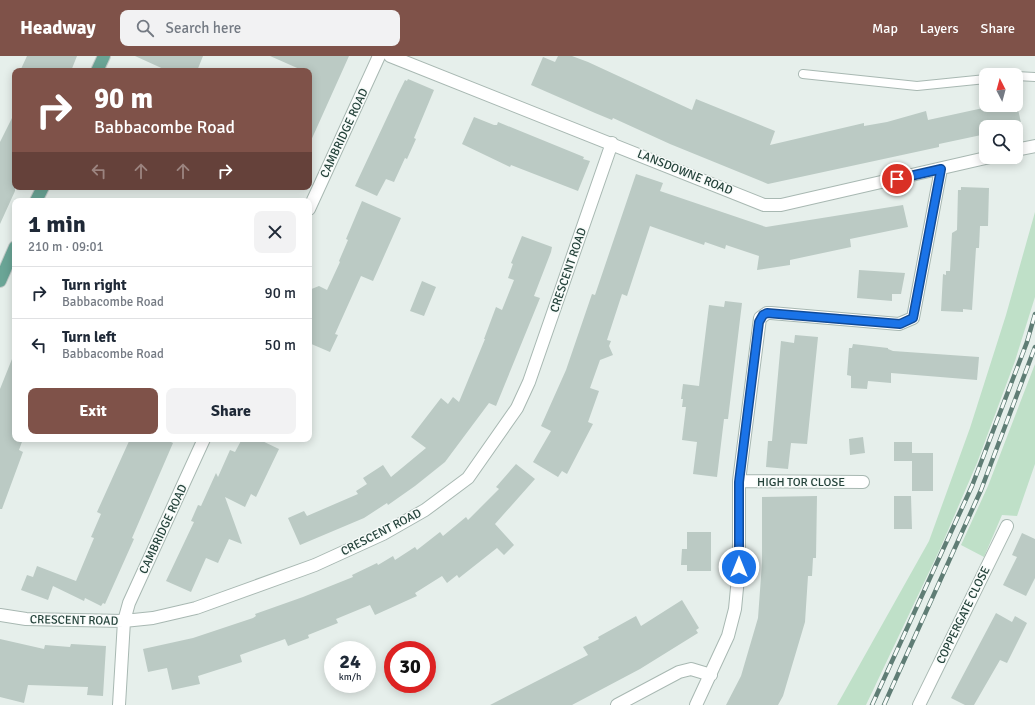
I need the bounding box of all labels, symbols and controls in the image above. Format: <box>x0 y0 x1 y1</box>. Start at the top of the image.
search box <box>120 10 400 46</box>
text: Headway <box>20 16 96 40</box>
icon: search <box>134 17 156 39</box>
text: Search here <box>166 19 241 37</box>
text: Map <box>872 20 898 37</box>
text: Layers <box>920 20 959 37</box>
text: Share <box>981 20 1015 37</box>
north arrow <box>979 68 1023 112</box>
map controls <box>979 68 1023 164</box>
text: 90 m <box>94 82 153 116</box>
icon: right <box>28 84 80 136</box>
street label: CAMBRIDGE ROAD <box>317 86 372 180</box>
text: Babbacombe Road <box>94 116 235 138</box>
button: search <box>979 120 1023 164</box>
street label: LANSDOWNE ROAD <box>635 146 735 199</box>
icon: left <box>88 160 110 182</box>
icon: ahead <box>130 160 152 182</box>
icon: ahead <box>172 160 194 182</box>
icon: right <box>214 160 236 182</box>
pin <box>880 162 914 196</box>
icon: arrive <box>886 168 908 190</box>
text: 1 min <box>28 209 86 239</box>
button: close <box>254 211 296 253</box>
street label: CRESCENT ROAD <box>547 226 590 314</box>
text: 210 m · 09:01 <box>28 239 104 255</box>
text: Turn right <box>62 276 127 294</box>
icon: right <box>28 282 50 304</box>
text: 90 m <box>265 284 296 302</box>
text: Babbacombe Road <box>62 294 164 310</box>
text: Turn left <box>62 328 116 346</box>
icon: left <box>28 334 50 356</box>
text: 50 m <box>265 336 296 354</box>
text: Babbacombe Road <box>62 346 164 362</box>
button: Exit <box>28 388 158 434</box>
button: Share <box>166 388 296 434</box>
street label: HIGH TOR CLOSE <box>757 475 845 490</box>
street label: CAMBRIDGE ROAD <box>136 482 191 576</box>
street label: CRESCENT ROAD <box>338 506 424 559</box>
position arrow <box>718 546 760 588</box>
street label: COPPERGATE CLOSE <box>933 564 994 666</box>
street label: CRESCENT ROAD <box>30 612 119 629</box>
speed limit sign: 30 <box>384 641 436 693</box>
text: 24 <box>339 649 361 674</box>
text: km/h <box>339 671 361 683</box>

